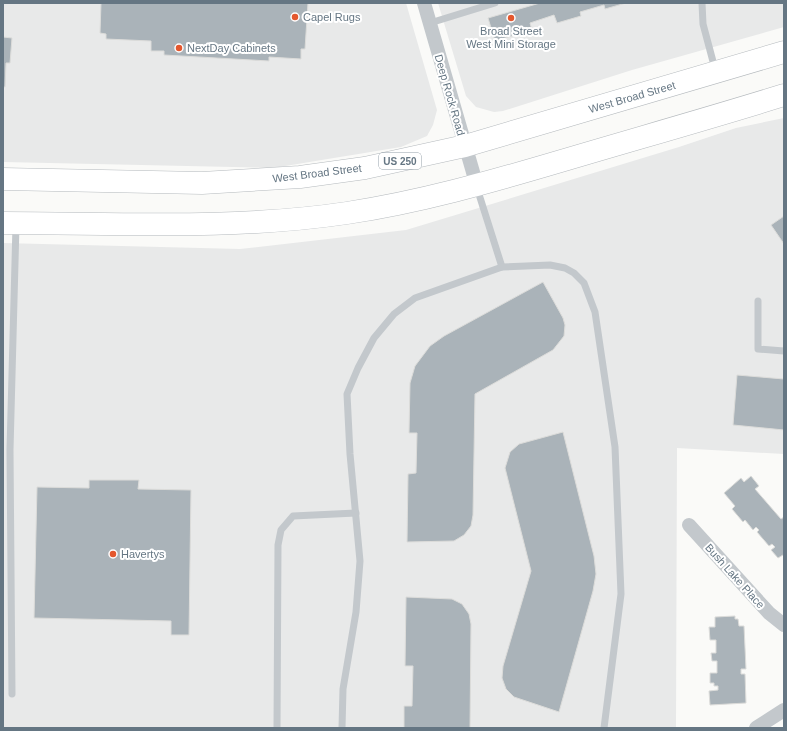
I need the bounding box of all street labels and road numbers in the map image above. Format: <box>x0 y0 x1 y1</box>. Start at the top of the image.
street label: Deep Rock Road <box>433 53 467 137</box>
street label: West Broad Street <box>587 79 677 115</box>
road number: US 250 <box>379 153 421 169</box>
street label: West Broad Street <box>272 162 362 184</box>
street label: Bush Lake Place <box>703 541 767 611</box>

